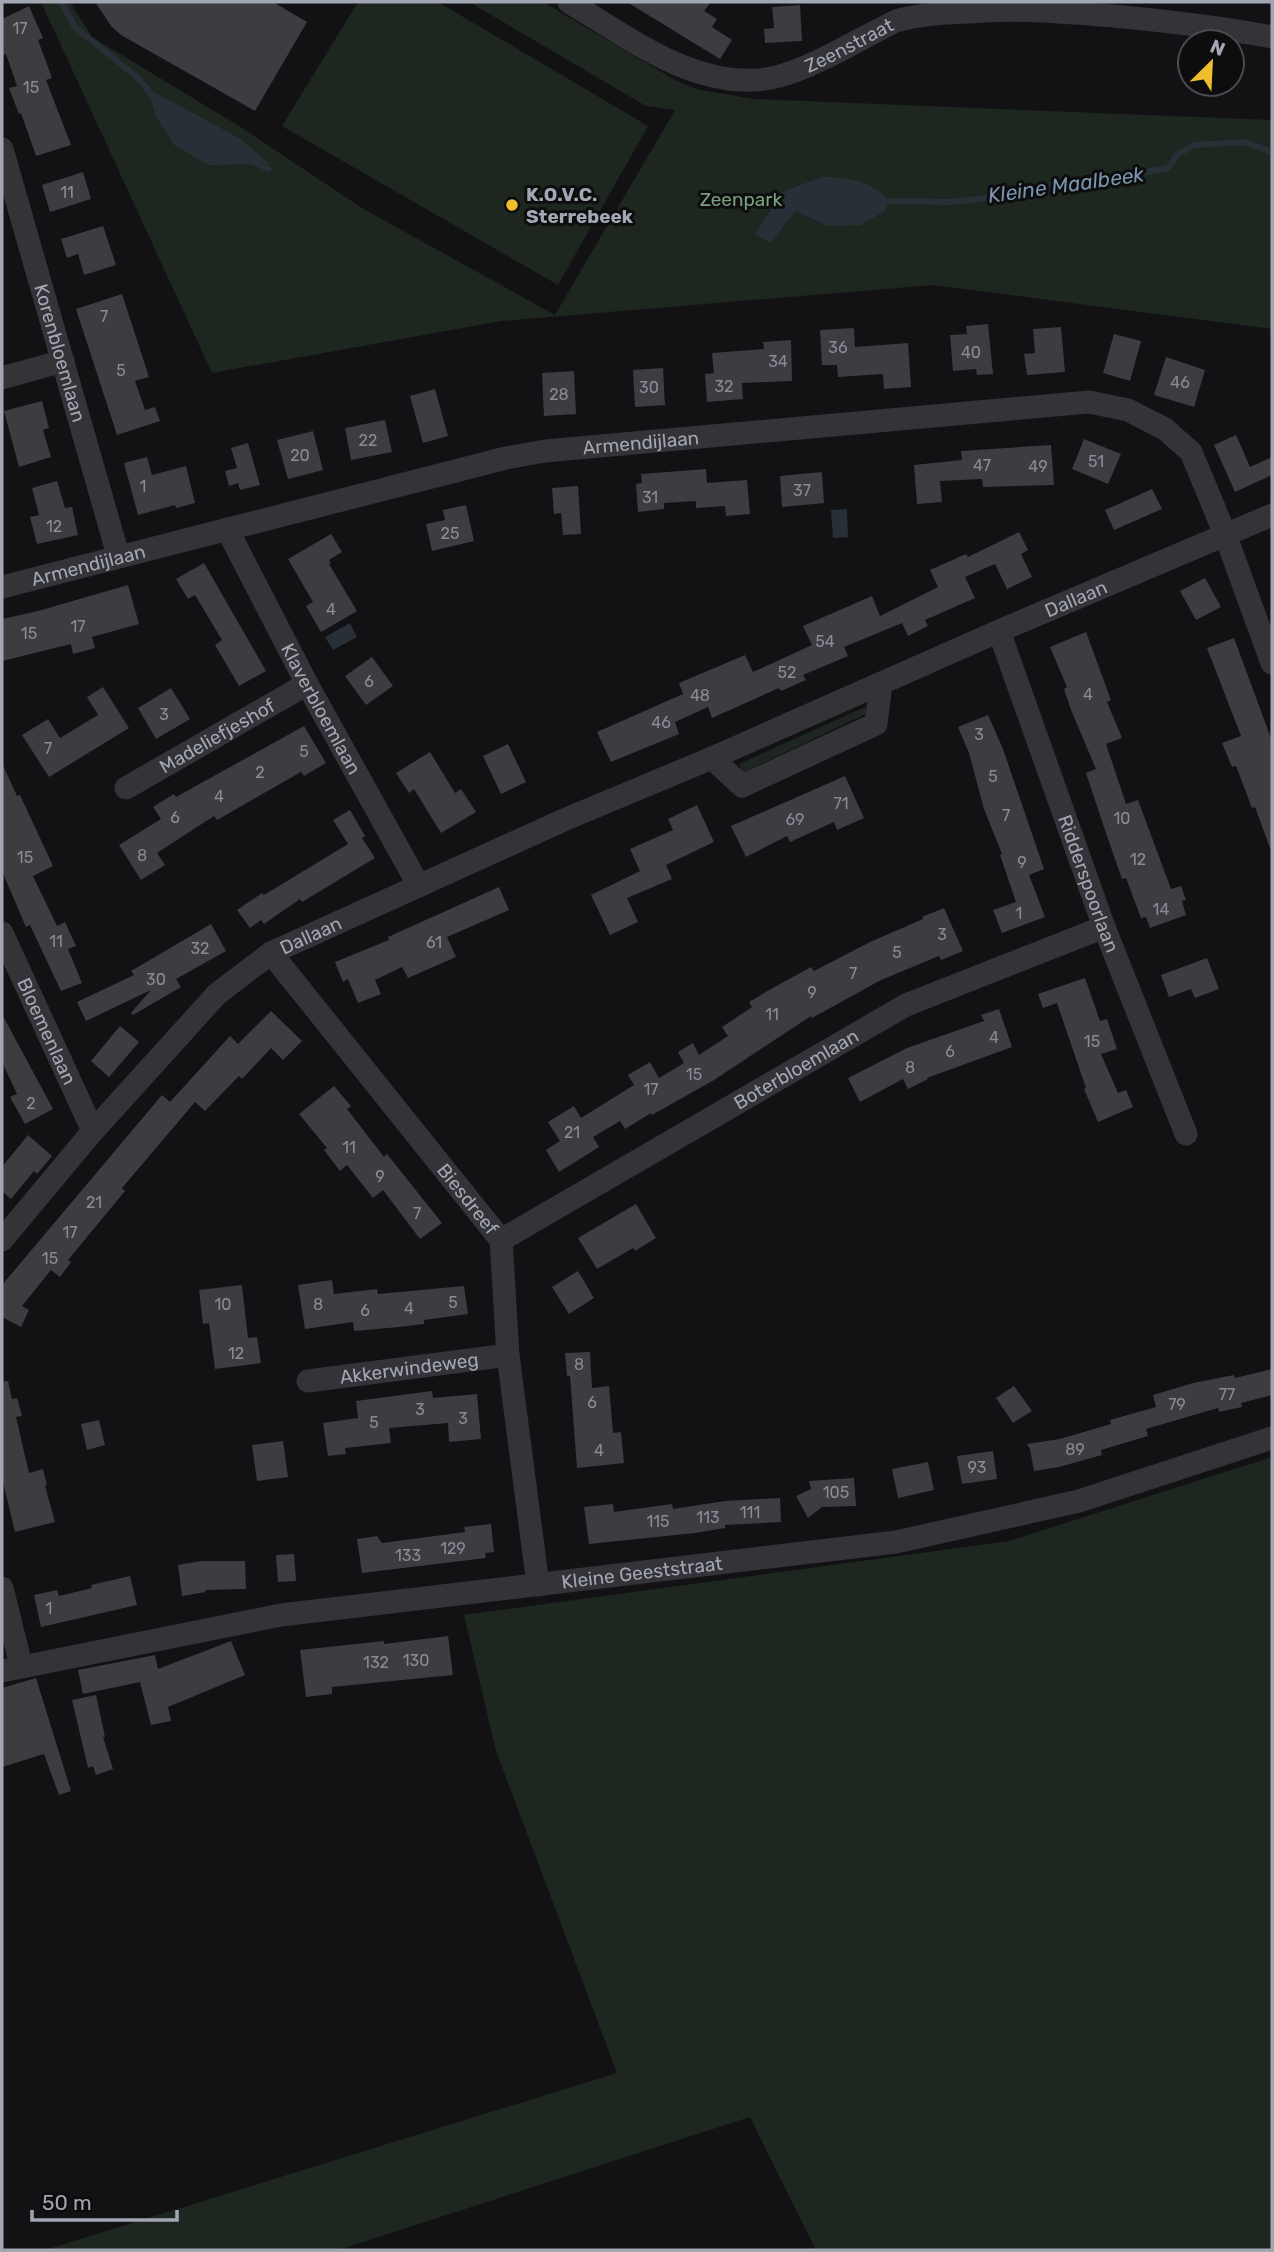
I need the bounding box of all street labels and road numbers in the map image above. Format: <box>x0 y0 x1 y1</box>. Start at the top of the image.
street label: Zeenstraat <box>801 13 898 78</box>
street label: Korenbloemlaan <box>29 281 90 425</box>
street label: Armendijlaan <box>582 426 700 460</box>
street label: Armendijlaan <box>29 540 148 591</box>
street label: Dallaan <box>1041 576 1110 622</box>
street label: Klaverbloemlaan <box>276 640 366 779</box>
street label: Madeliefjeshof <box>155 694 280 778</box>
street label: Ridderspoorlaan <box>1053 812 1124 956</box>
street label: Dallaan <box>276 912 345 959</box>
street label: Bloemenlaan <box>12 974 81 1088</box>
street label: Boterbloemlaan <box>730 1024 863 1114</box>
street label: Biesdreef <box>432 1159 503 1240</box>
street label: Akkerwindeweg <box>338 1348 480 1389</box>
street label: Kleine Geeststraat <box>560 1552 724 1594</box>

